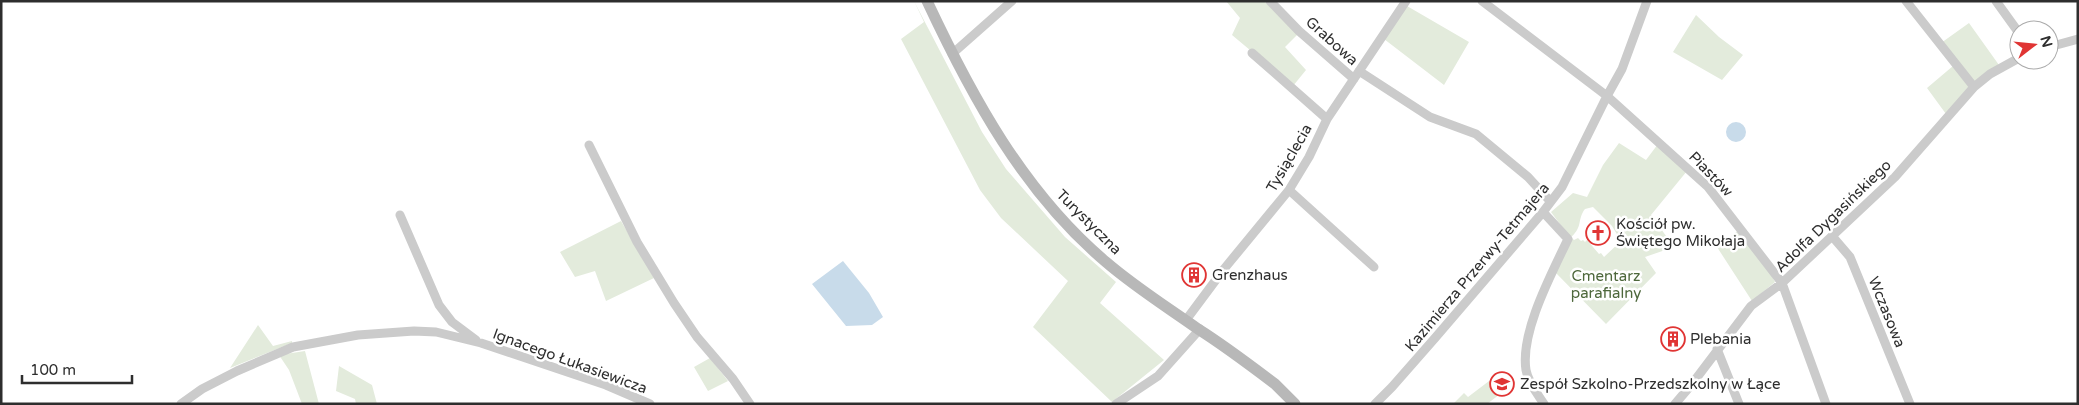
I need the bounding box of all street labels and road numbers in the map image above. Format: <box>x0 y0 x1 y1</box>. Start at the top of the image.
street label: Grabowa <box>1302 13 1362 69</box>
street label: Tysiąclecia <box>1262 121 1316 195</box>
street label: Piastów <box>1685 148 1737 200</box>
street label: Adolfa Dygasińskiego <box>1771 156 1895 276</box>
street label: Kazimierza Przerwy-Tetmajera <box>1401 179 1553 355</box>
street label: Turystyczna <box>1053 186 1125 258</box>
street label: Wczasowa <box>1865 274 1909 350</box>
street label: Ignacego Łukasiewicza <box>490 325 650 397</box>

